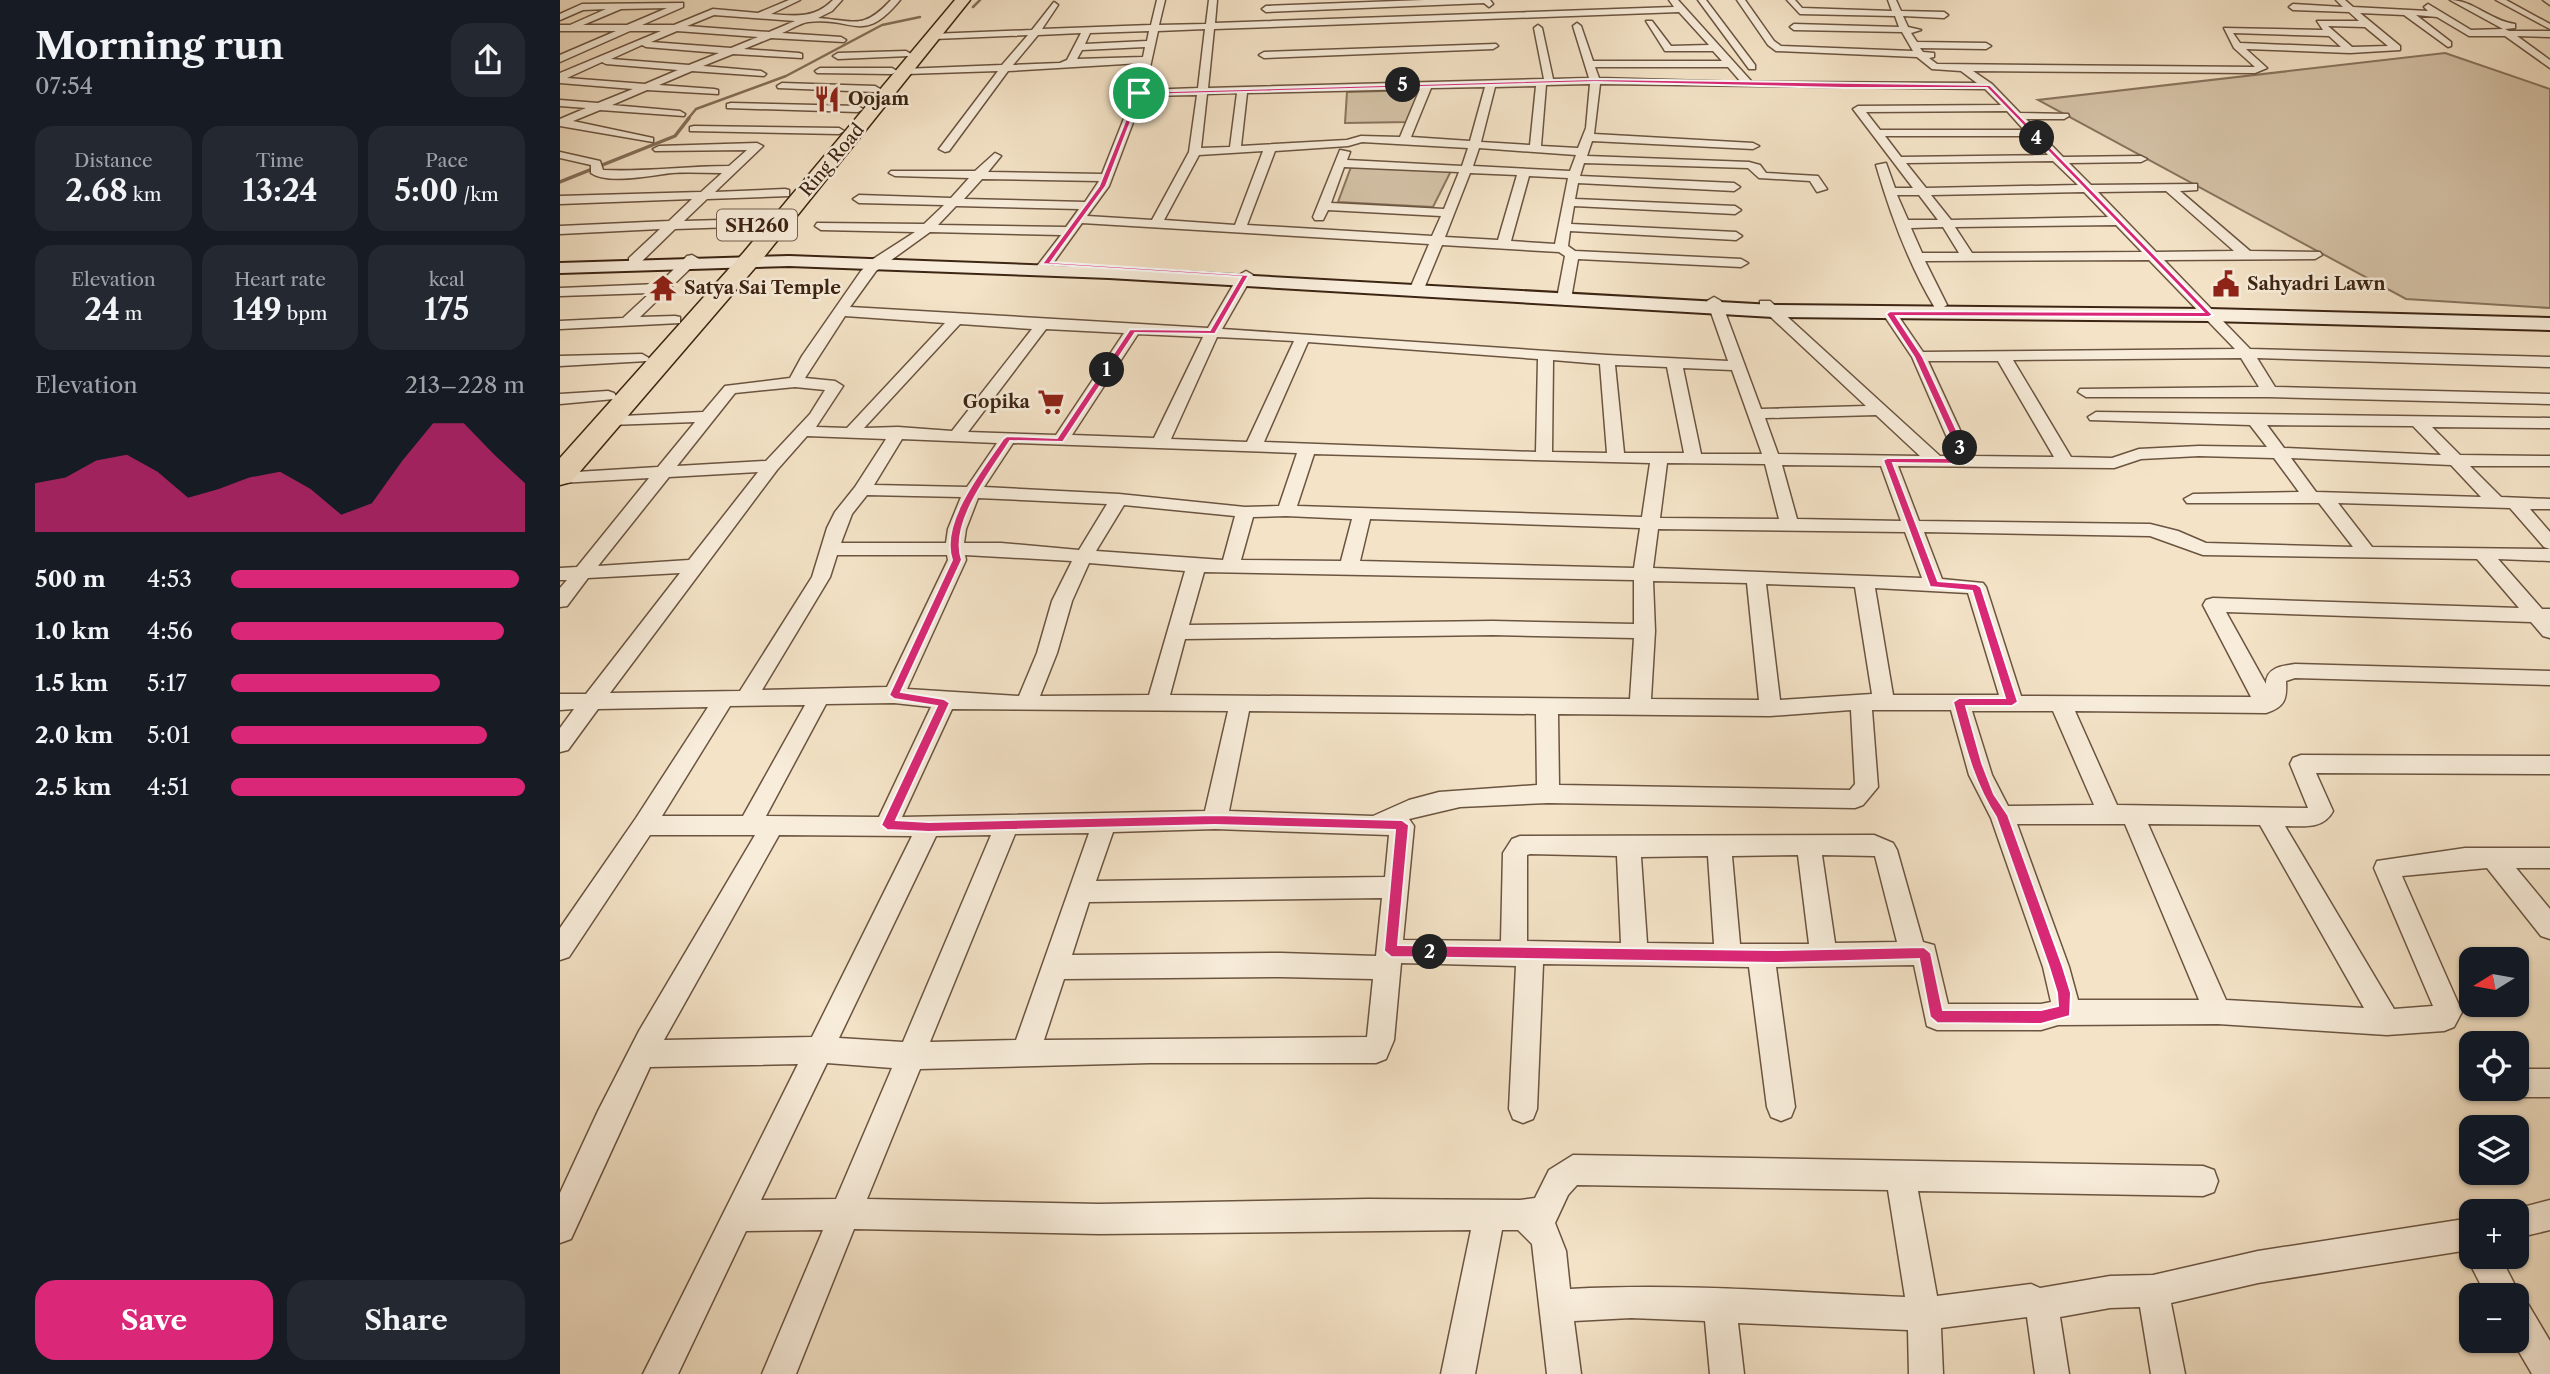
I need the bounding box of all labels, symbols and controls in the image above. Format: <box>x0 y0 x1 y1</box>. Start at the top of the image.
text: Morning run <box>35 22 284 69</box>
button: share <box>451 23 525 97</box>
pin <box>1109 63 1169 123</box>
pin: 5 <box>1386 68 1420 102</box>
text: 07:54 <box>35 72 93 100</box>
text: 5 <box>1397 73 1408 96</box>
icon: arrive <box>1120 74 1158 112</box>
restaurant icon: Oojam <box>812 84 842 114</box>
place label: Oojam <box>848 88 909 110</box>
street label: Ring Road <box>795 119 869 201</box>
pin: 4 <box>2020 120 2054 156</box>
text: 4 <box>2031 126 2042 149</box>
text: Distance <box>74 149 153 172</box>
text: Time <box>256 149 304 172</box>
text: Pace <box>425 149 468 172</box>
text: 2.68 <box>65 172 128 209</box>
text: 13:24 <box>243 172 317 209</box>
text: 5:00 <box>395 172 458 209</box>
text: km <box>128 183 161 206</box>
text: /km <box>458 183 499 206</box>
road number: SH260 <box>717 210 797 241</box>
text: Elevation <box>71 268 156 291</box>
text: Heart rate <box>234 268 326 291</box>
text: kcal <box>429 268 465 291</box>
public building icon: Sahyadri Lawn <box>2211 269 2241 299</box>
temple icon: Satya Sai Temple <box>648 273 678 303</box>
place label: Sahyadri Lawn <box>2247 273 2386 295</box>
place label: Satya Sai Temple <box>684 277 841 299</box>
text: 24 <box>84 291 120 328</box>
text: 149 <box>232 291 282 328</box>
text: 175 <box>424 291 469 328</box>
text: m <box>120 302 142 325</box>
text: bpm <box>282 302 328 325</box>
pin: 1 <box>1090 352 1124 388</box>
text: 1 <box>1102 358 1111 381</box>
text: Elevation <box>35 371 138 399</box>
text: 213–228 m <box>405 371 525 399</box>
supermarket icon: Gopika <box>1036 387 1066 417</box>
place label: Gopika <box>963 391 1031 413</box>
pin: 3 <box>1942 430 1978 466</box>
text: 3 <box>1954 436 1965 459</box>
text: 500 m <box>35 565 106 593</box>
text: 4:53 <box>147 565 192 593</box>
text: 1.0 km <box>35 617 110 645</box>
text: 4:56 <box>147 617 193 645</box>
text: 1.5 km <box>35 669 108 697</box>
text: 5:17 <box>147 669 187 697</box>
text: 2.0 km <box>35 721 113 749</box>
text: 5:01 <box>147 721 190 749</box>
text: 2.5 km <box>35 773 111 801</box>
text: 4:51 <box>147 773 189 801</box>
pin: 2 <box>1412 934 1448 970</box>
text: 2 <box>1424 940 1435 963</box>
north arrow <box>2459 947 2529 1017</box>
map controls <box>2459 947 2529 1353</box>
button: locate <box>2459 1031 2529 1101</box>
button: layers <box>2459 1115 2529 1185</box>
button: + <box>2459 1199 2529 1269</box>
button: Save <box>35 1280 273 1360</box>
button: Share <box>287 1280 525 1360</box>
button: − <box>2459 1283 2529 1353</box>

